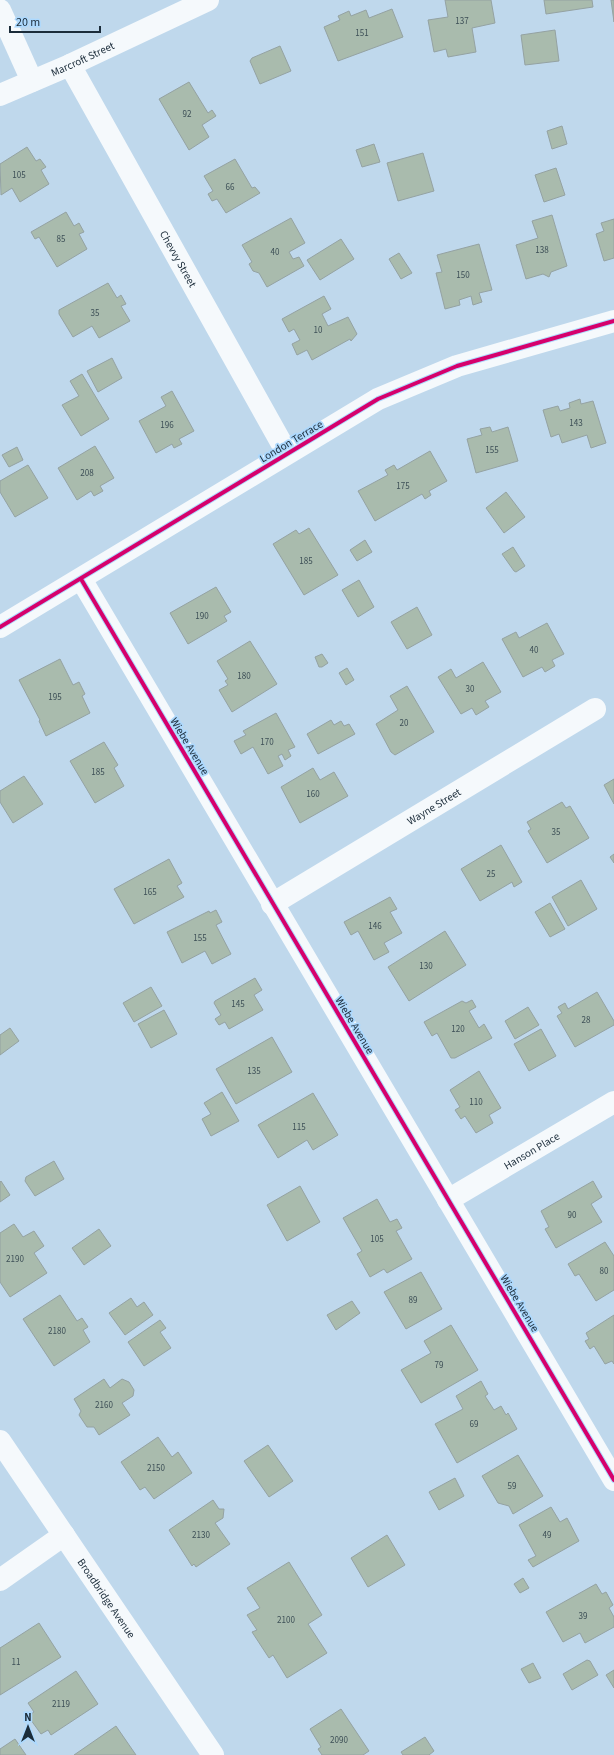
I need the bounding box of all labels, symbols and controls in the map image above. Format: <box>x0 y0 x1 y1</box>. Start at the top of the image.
scale bar <box>10 8 100 34</box>
text: 20 m <box>16 14 40 31</box>
house number: 137 <box>455 15 469 28</box>
house number: 151 <box>355 27 369 40</box>
street label: Marcroft Street <box>49 38 117 80</box>
house number: 92 <box>183 108 192 121</box>
house number: 105 <box>12 169 26 182</box>
house number: 66 <box>226 181 235 194</box>
street label: Chevvy Street <box>156 228 200 290</box>
house number: 85 <box>57 233 66 246</box>
house number: 138 <box>535 244 549 257</box>
house number: 40 <box>271 246 280 259</box>
house number: 150 <box>456 269 470 282</box>
house number: 35 <box>91 307 100 320</box>
house number: 10 <box>314 324 323 337</box>
street label: London Terrace <box>257 416 326 466</box>
house number: 143 <box>569 417 583 430</box>
house number: 196 <box>160 419 174 432</box>
house number: 155 <box>485 444 499 457</box>
house number: 208 <box>80 467 94 480</box>
house number: 175 <box>396 480 410 493</box>
house number: 185 <box>299 555 313 568</box>
house number: 190 <box>195 610 209 623</box>
house number: 40 <box>530 644 539 657</box>
house number: 180 <box>237 670 251 683</box>
house number: 30 <box>466 683 475 696</box>
house number: 195 <box>48 691 62 704</box>
street label: Wiebe Avenue <box>167 715 213 778</box>
house number: 20 <box>400 717 409 730</box>
house number: 170 <box>260 736 274 749</box>
house number: 185 <box>91 766 105 779</box>
street label: Wayne Street <box>404 785 464 829</box>
house number: 160 <box>306 788 320 801</box>
house number: 35 <box>552 826 561 839</box>
house number: 25 <box>487 868 496 881</box>
house number: 165 <box>143 886 157 899</box>
house number: 146 <box>368 920 382 933</box>
house number: 155 <box>193 932 207 945</box>
house number: 130 <box>419 960 433 973</box>
street label: Wiebe Avenue <box>332 994 378 1057</box>
house number: 145 <box>231 998 245 1011</box>
house number: 28 <box>582 1014 591 1027</box>
house number: 120 <box>451 1023 465 1036</box>
house number: 135 <box>247 1065 261 1078</box>
house number: 110 <box>469 1096 483 1109</box>
house number: 115 <box>292 1121 306 1134</box>
street label: Hanson Place <box>501 1129 563 1173</box>
house number: 90 <box>568 1209 577 1222</box>
house number: 105 <box>370 1233 384 1246</box>
house number: 2190 <box>6 1253 24 1266</box>
house number: 80 <box>600 1265 609 1278</box>
street label: Wiebe Avenue <box>497 1272 543 1335</box>
house number: 89 <box>409 1294 418 1307</box>
house number: 2180 <box>48 1325 66 1338</box>
house number: 79 <box>435 1359 444 1372</box>
house number: 2160 <box>95 1399 113 1412</box>
house number: 69 <box>470 1418 479 1431</box>
house number: 2150 <box>147 1462 165 1475</box>
house number: 59 <box>508 1480 517 1493</box>
house number: 2130 <box>192 1529 210 1542</box>
house number: 49 <box>543 1529 552 1542</box>
street label: Broadbridge Avenue <box>74 1556 139 1642</box>
house number: 39 <box>579 1610 588 1623</box>
house number: 2100 <box>277 1614 295 1627</box>
house number: 11 <box>12 1656 20 1669</box>
house number: 2119 <box>52 1698 70 1711</box>
north arrow <box>8 1707 48 1747</box>
text: N <box>24 1710 32 1725</box>
house number: 2090 <box>330 1734 348 1747</box>

